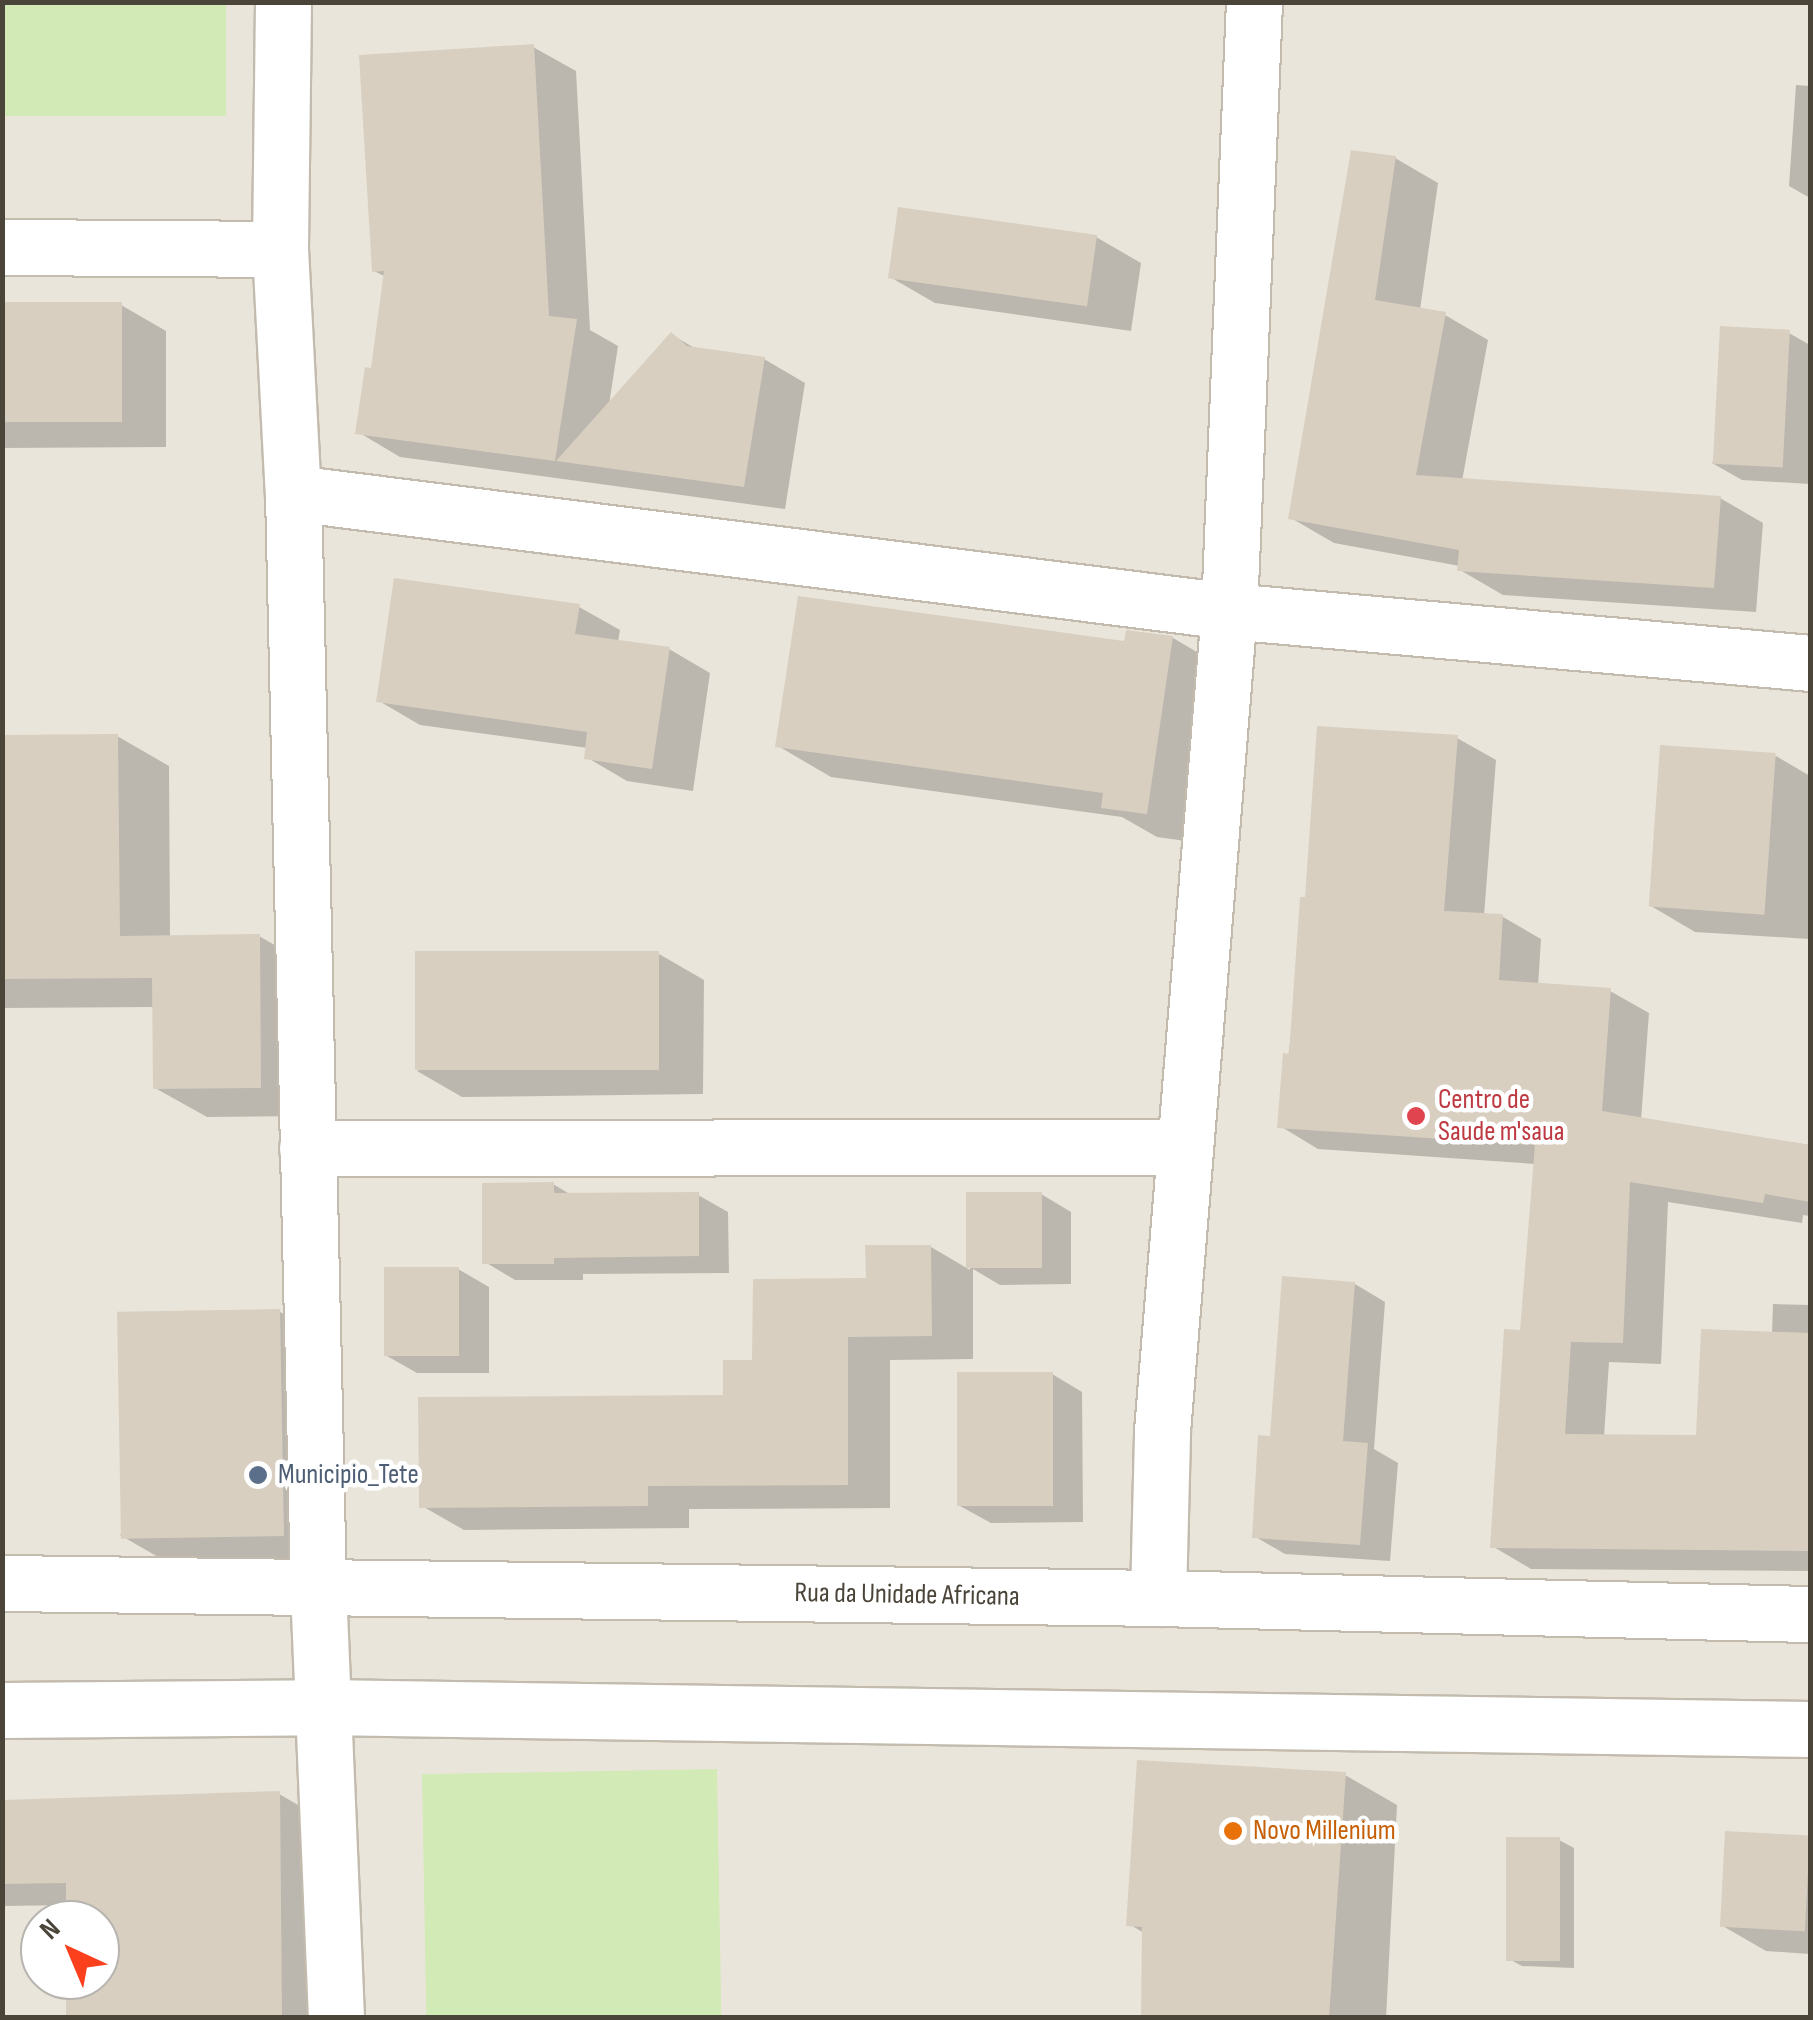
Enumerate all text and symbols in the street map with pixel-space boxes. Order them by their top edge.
place label: Centro de Saude m'saua [1438,1083,1564,1149]
marker: Centro de Saude m'saua [1403,1103,1429,1129]
place label: Municipio_Tete [278,1458,419,1492]
marker: Municipio_Tete [247,1464,269,1486]
street label: Rua da Unidade Africana [794,1576,1020,1614]
place label: Novo Millenium [1253,1814,1396,1848]
marker: Novo Millenium [1222,1820,1244,1842]
north arrow [20,1900,120,2000]
text: N [33,1912,67,1947]

